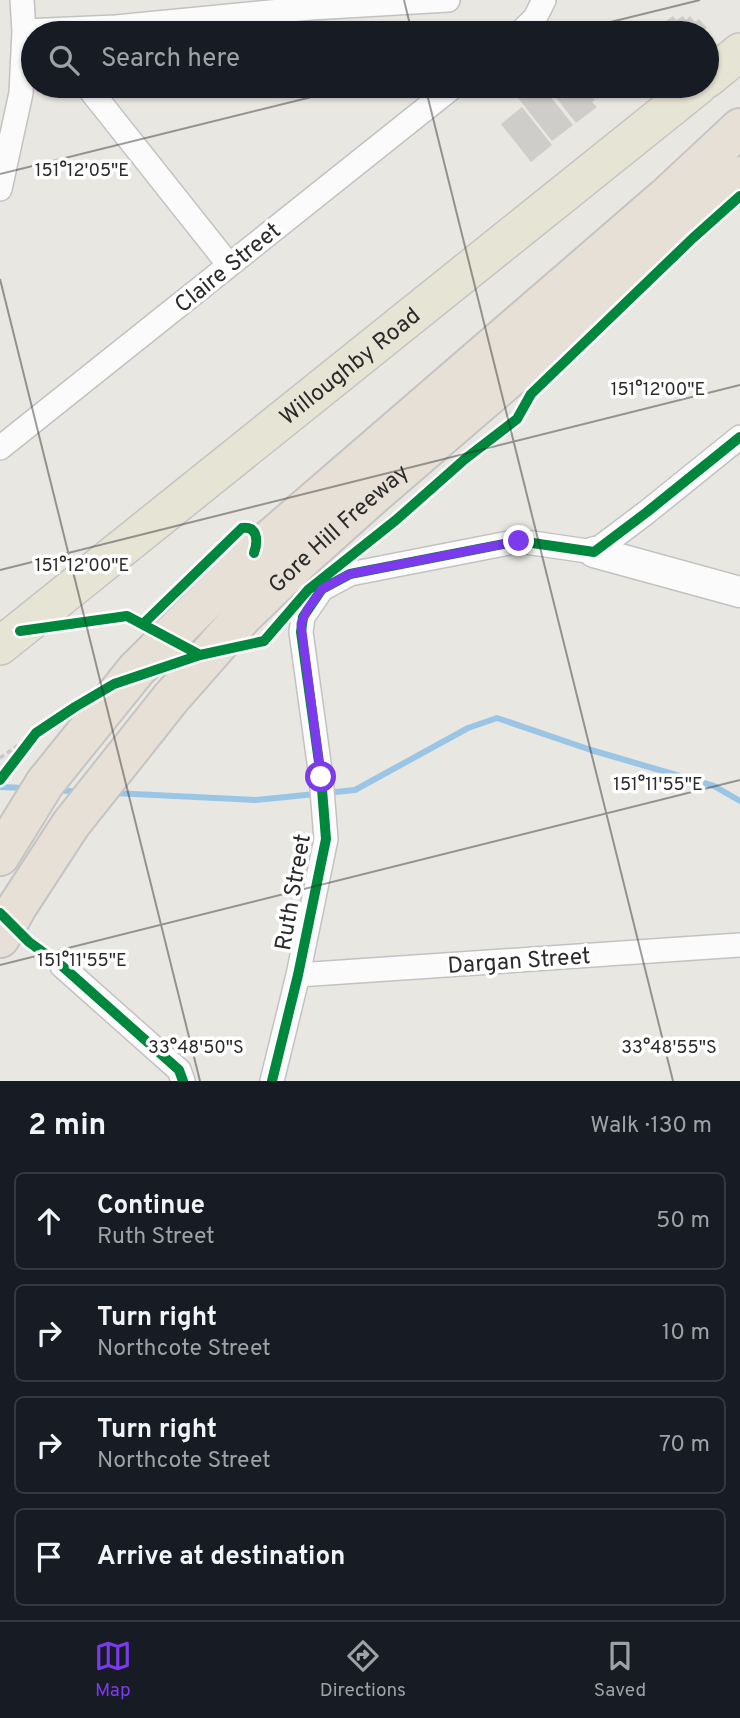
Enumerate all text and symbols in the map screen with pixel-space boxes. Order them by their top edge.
search box [21,21,719,98]
icon: search [45,41,83,79]
text: Search here [101,43,240,76]
text: 151°12'05"E [35,160,129,183]
street label: Claire Street [170,217,288,321]
street label: Willoughby Road [275,302,427,433]
text: 151°12'00"E [611,379,705,402]
street label: Gore Hill Freeway [263,459,416,600]
route end [503,525,534,556]
text: 151°12'00"E [35,555,129,578]
route start [305,761,336,792]
text: 151°11'55"E [613,774,703,797]
street label: Ruth Street [270,832,319,953]
street label: Dargan Street [447,943,592,982]
text: 151°11'55"E [37,950,127,973]
text: 33°48'50"S [148,1037,244,1060]
text: 33°48'55"S [621,1037,717,1060]
text: 2 min [28,1108,106,1145]
text: Walk · 130 m [590,1112,712,1141]
text: Continue [97,1190,205,1223]
icon: ahead [30,1202,68,1240]
text: 50 m [656,1207,710,1236]
text: Ruth Street [97,1223,215,1252]
text: Turn right [97,1302,217,1335]
icon: right [30,1314,68,1352]
text: 10 m [662,1319,710,1348]
text: Northcote Street [97,1335,271,1364]
text: Turn right [97,1414,217,1447]
icon: right [30,1426,68,1464]
text: 70 m [659,1431,710,1460]
text: Northcote Street [97,1447,271,1476]
icon: arrive [30,1538,68,1576]
text: Arrive at destination [97,1541,345,1574]
tab: Map [94,1637,132,1703]
tab: Directions [320,1637,406,1703]
tab: Saved [594,1637,646,1703]

